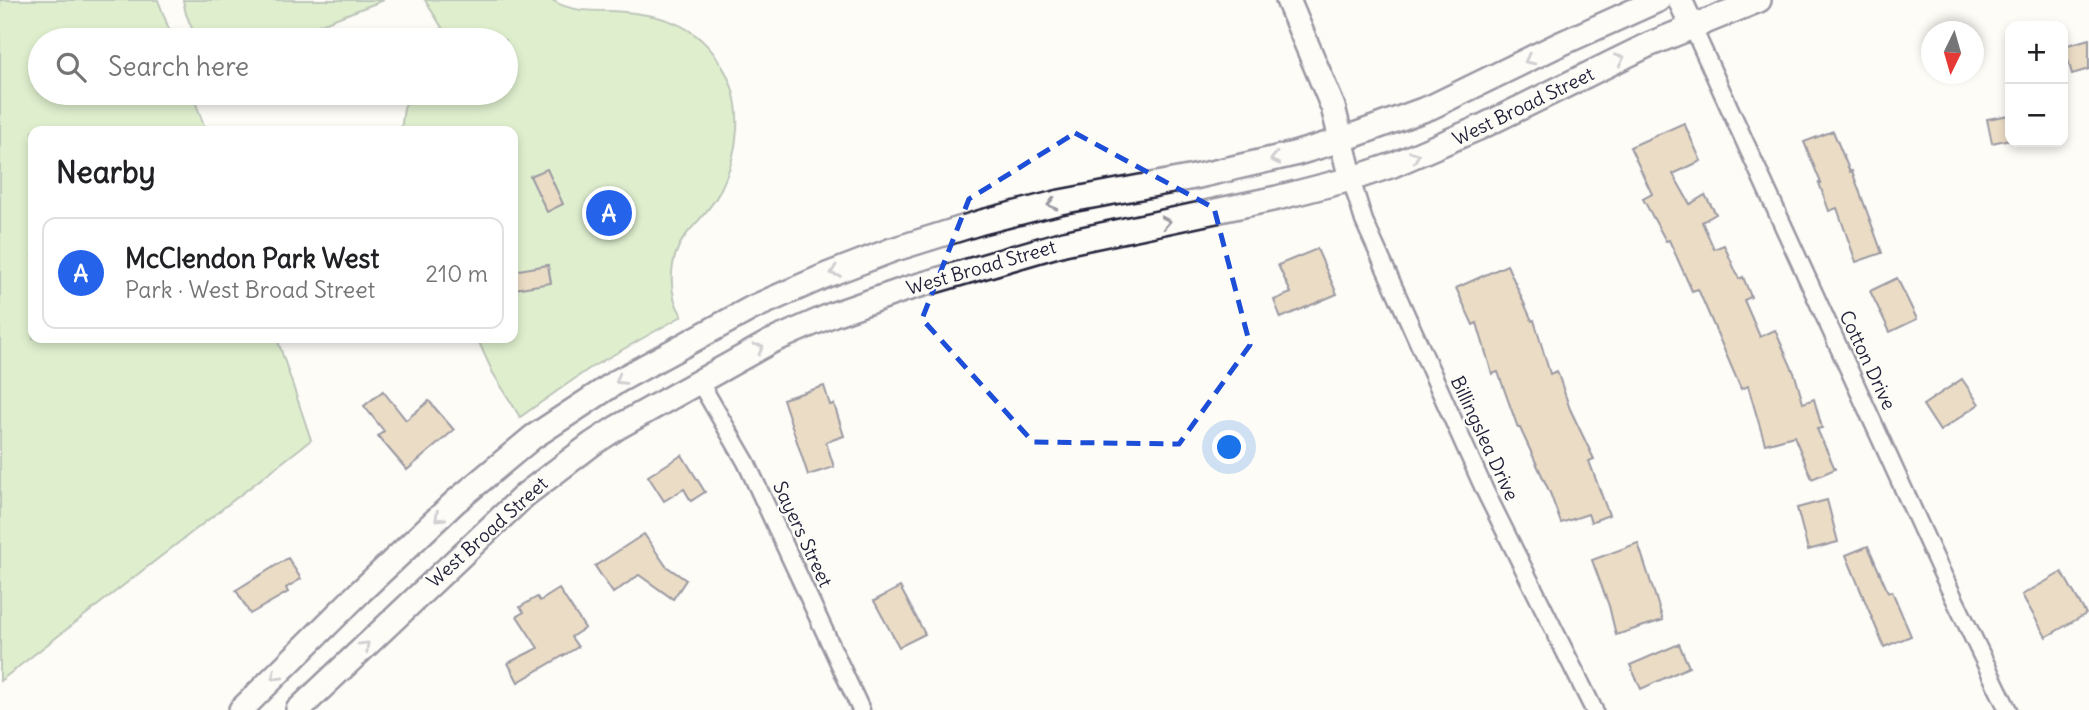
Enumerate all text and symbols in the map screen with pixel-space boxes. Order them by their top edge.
north arrow [1921,21,1984,84]
map controls [2005,21,2068,147]
button: + [2005,21,2068,84]
search box [28,28,518,105]
icon: search [52,48,90,86]
text: Search here [108,50,249,83]
one-way arrow [1524,51,1536,65]
one-way arrow [1613,53,1625,67]
street label: West Broad Street [1448,61,1598,151]
button: − [2005,84,2068,147]
one-way arrow [1269,150,1281,165]
one-way arrow [1407,150,1420,164]
text: Nearby [56,153,156,191]
pin: A [586,187,632,239]
one-way arrow [1046,196,1058,210]
one-way arrow [1160,215,1172,230]
street label: West Broad Street [904,234,1058,300]
text: McClendon Park West [125,242,379,275]
text: A [74,259,88,288]
text: 210 m [425,259,488,288]
one-way arrow [830,263,842,277]
text: Park · West Broad Street [125,275,375,304]
street label: Cotton Drive [1835,307,1901,413]
one-way arrow [752,343,764,357]
one-way arrow [614,372,627,385]
street label: Billingslea Drive [1446,372,1524,504]
your location [1212,430,1246,464]
street label: West Broad Street [422,471,552,593]
street label: Sayers Street [768,477,838,591]
one-way arrow [434,509,447,522]
one-way arrow [357,641,370,654]
one-way arrow [271,668,284,681]

